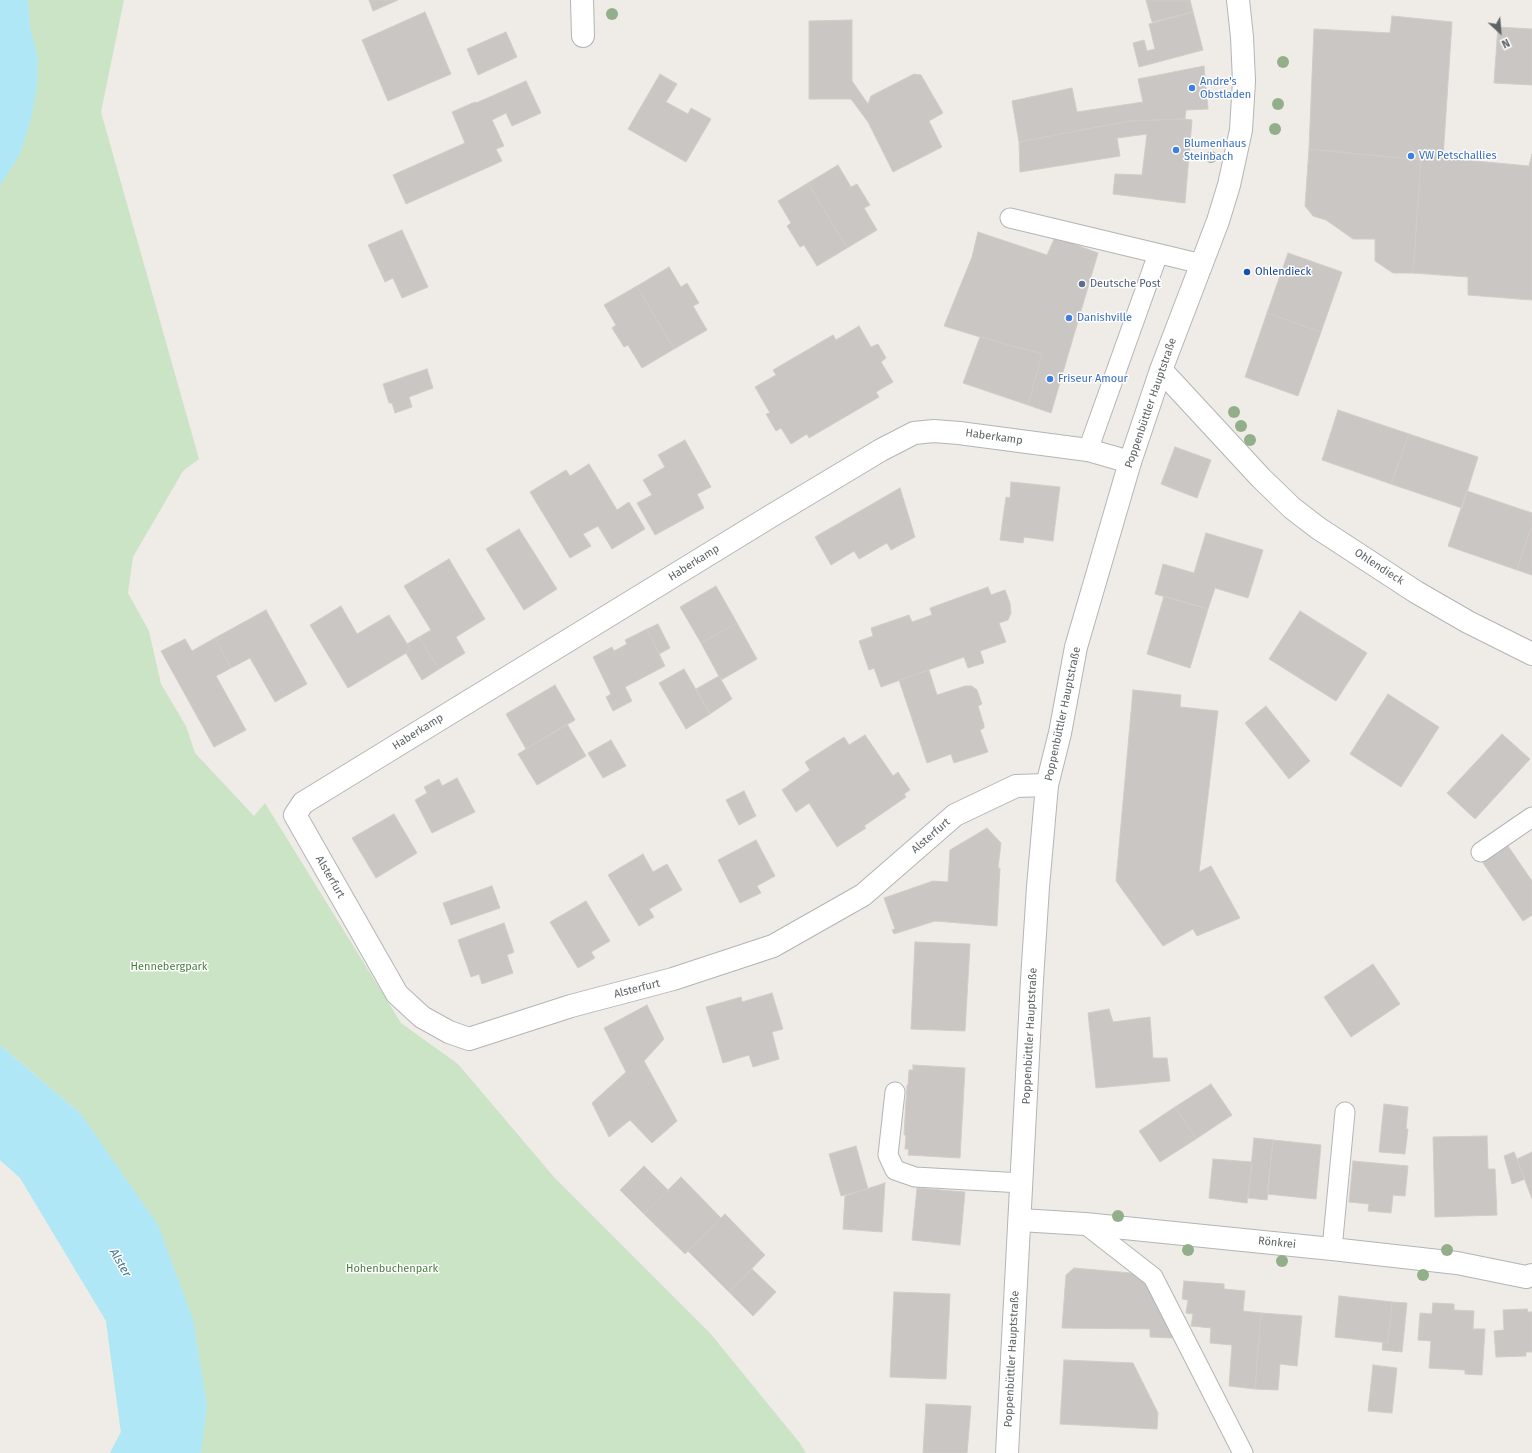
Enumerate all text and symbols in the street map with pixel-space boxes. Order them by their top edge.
north arrow [1480,12,1520,52]
text: N [1499,36,1512,51]
place label: Andre's Obstladen [1200,75,1251,101]
marker: Andre's Obstladen [1187,83,1197,93]
place label: Blumenhaus Steinbach [1184,137,1246,163]
marker: Blumenhaus Steinbach [1171,145,1181,155]
place label: VW Petschallies [1419,149,1497,163]
marker: VW Petschallies [1406,151,1416,161]
place label: Ohlendieck [1255,265,1311,279]
marker: Ohlendieck [1242,267,1252,277]
place label: Deutsche Post [1090,277,1161,291]
marker: Deutsche Post [1077,279,1087,289]
place label: Danishville [1077,311,1132,325]
marker: Danishville [1064,313,1074,323]
street label: Poppenbüttler Hauptstraße [1122,336,1180,470]
place label: Friseur Amour [1058,372,1128,386]
marker: Friseur Amour [1045,374,1055,384]
street label: Haberkamp [965,426,1023,448]
street label: Haberkamp [666,542,722,584]
street label: Ohlendieck [1352,546,1406,588]
street label: Poppenbüttler Hauptstraße [1042,646,1084,782]
street label: Haberkamp [390,711,446,753]
street label: Alsterfurt [909,816,953,856]
street label: Alsterfurt [313,853,347,901]
park label: Hennebergpark [131,960,207,974]
street label: Poppenbüttler Hauptstraße [1020,967,1040,1105]
street label: Alsterfurt [613,977,661,1001]
street label: Rönkrei [1257,1234,1297,1252]
water label: Alster [106,1246,134,1280]
park label: Hohenbuchenpark [346,1262,438,1276]
street label: Poppenbüttler Hauptstraße [1002,1290,1022,1428]

